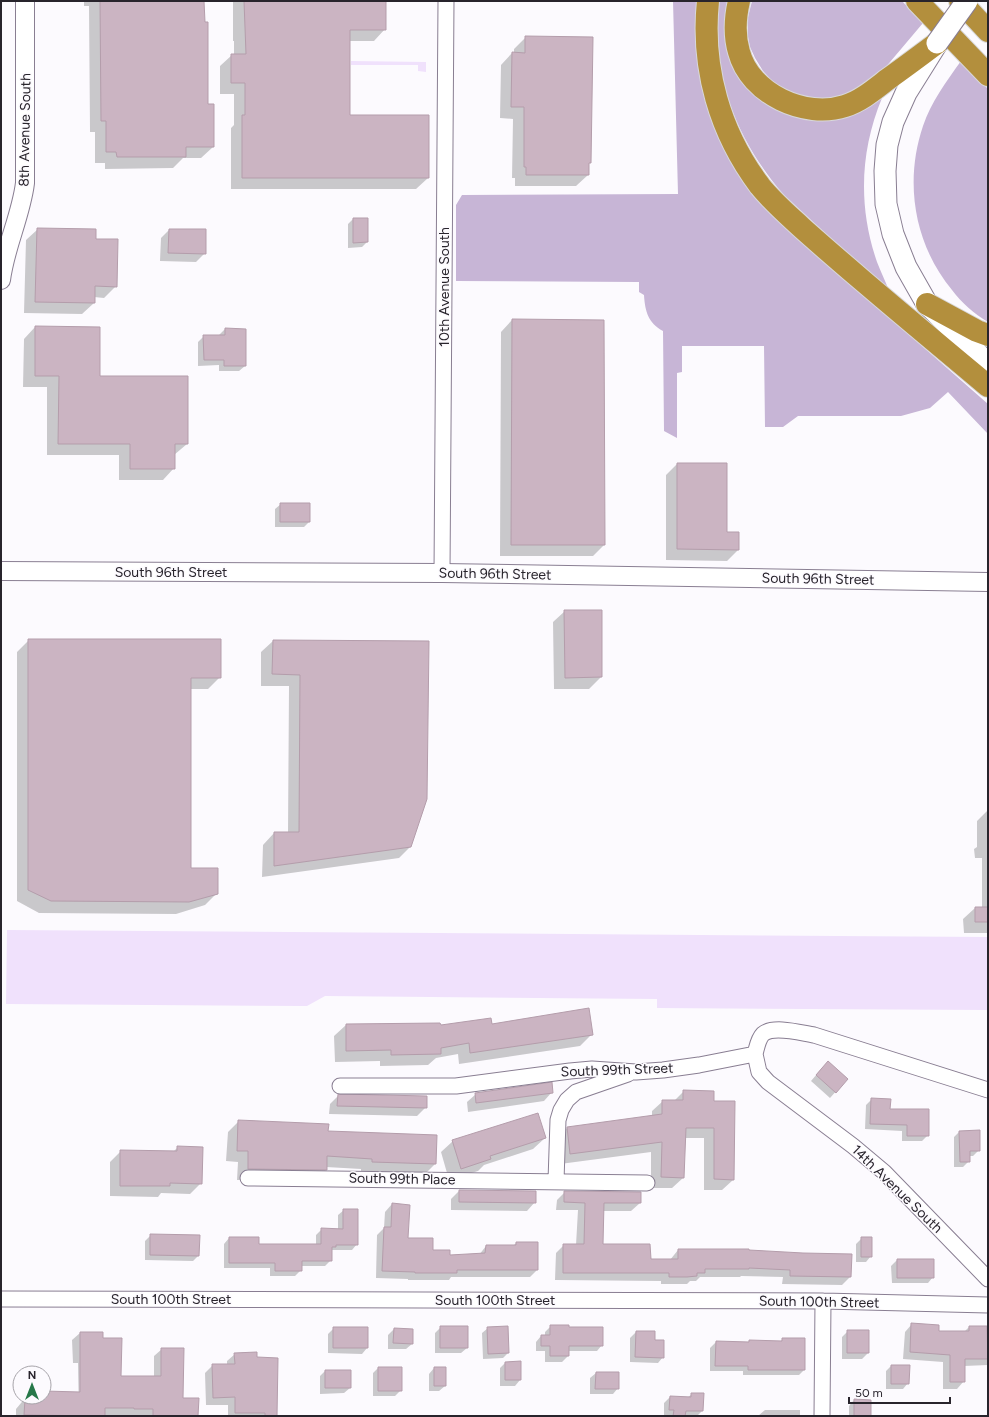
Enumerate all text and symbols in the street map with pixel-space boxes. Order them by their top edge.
street label: 8th Avenue South [16,73,34,187]
street label: 10th Avenue South [436,227,453,347]
street label: South 96th Street [115,564,227,581]
street label: South 96th Street [439,565,551,583]
street label: South 96th Street [762,570,874,588]
street label: South 99th Street [560,1060,674,1080]
street label: 14th Avenue South [848,1141,946,1237]
street label: South 99th Place [348,1170,456,1188]
street label: South 100th Street [111,1291,231,1308]
street label: South 100th Street [435,1292,555,1309]
street label: South 100th Street [759,1292,879,1312]
north arrow [12,1365,52,1405]
text: N [28,1369,36,1382]
scale bar [849,1379,950,1405]
text: 50 m [855,1386,883,1400]

